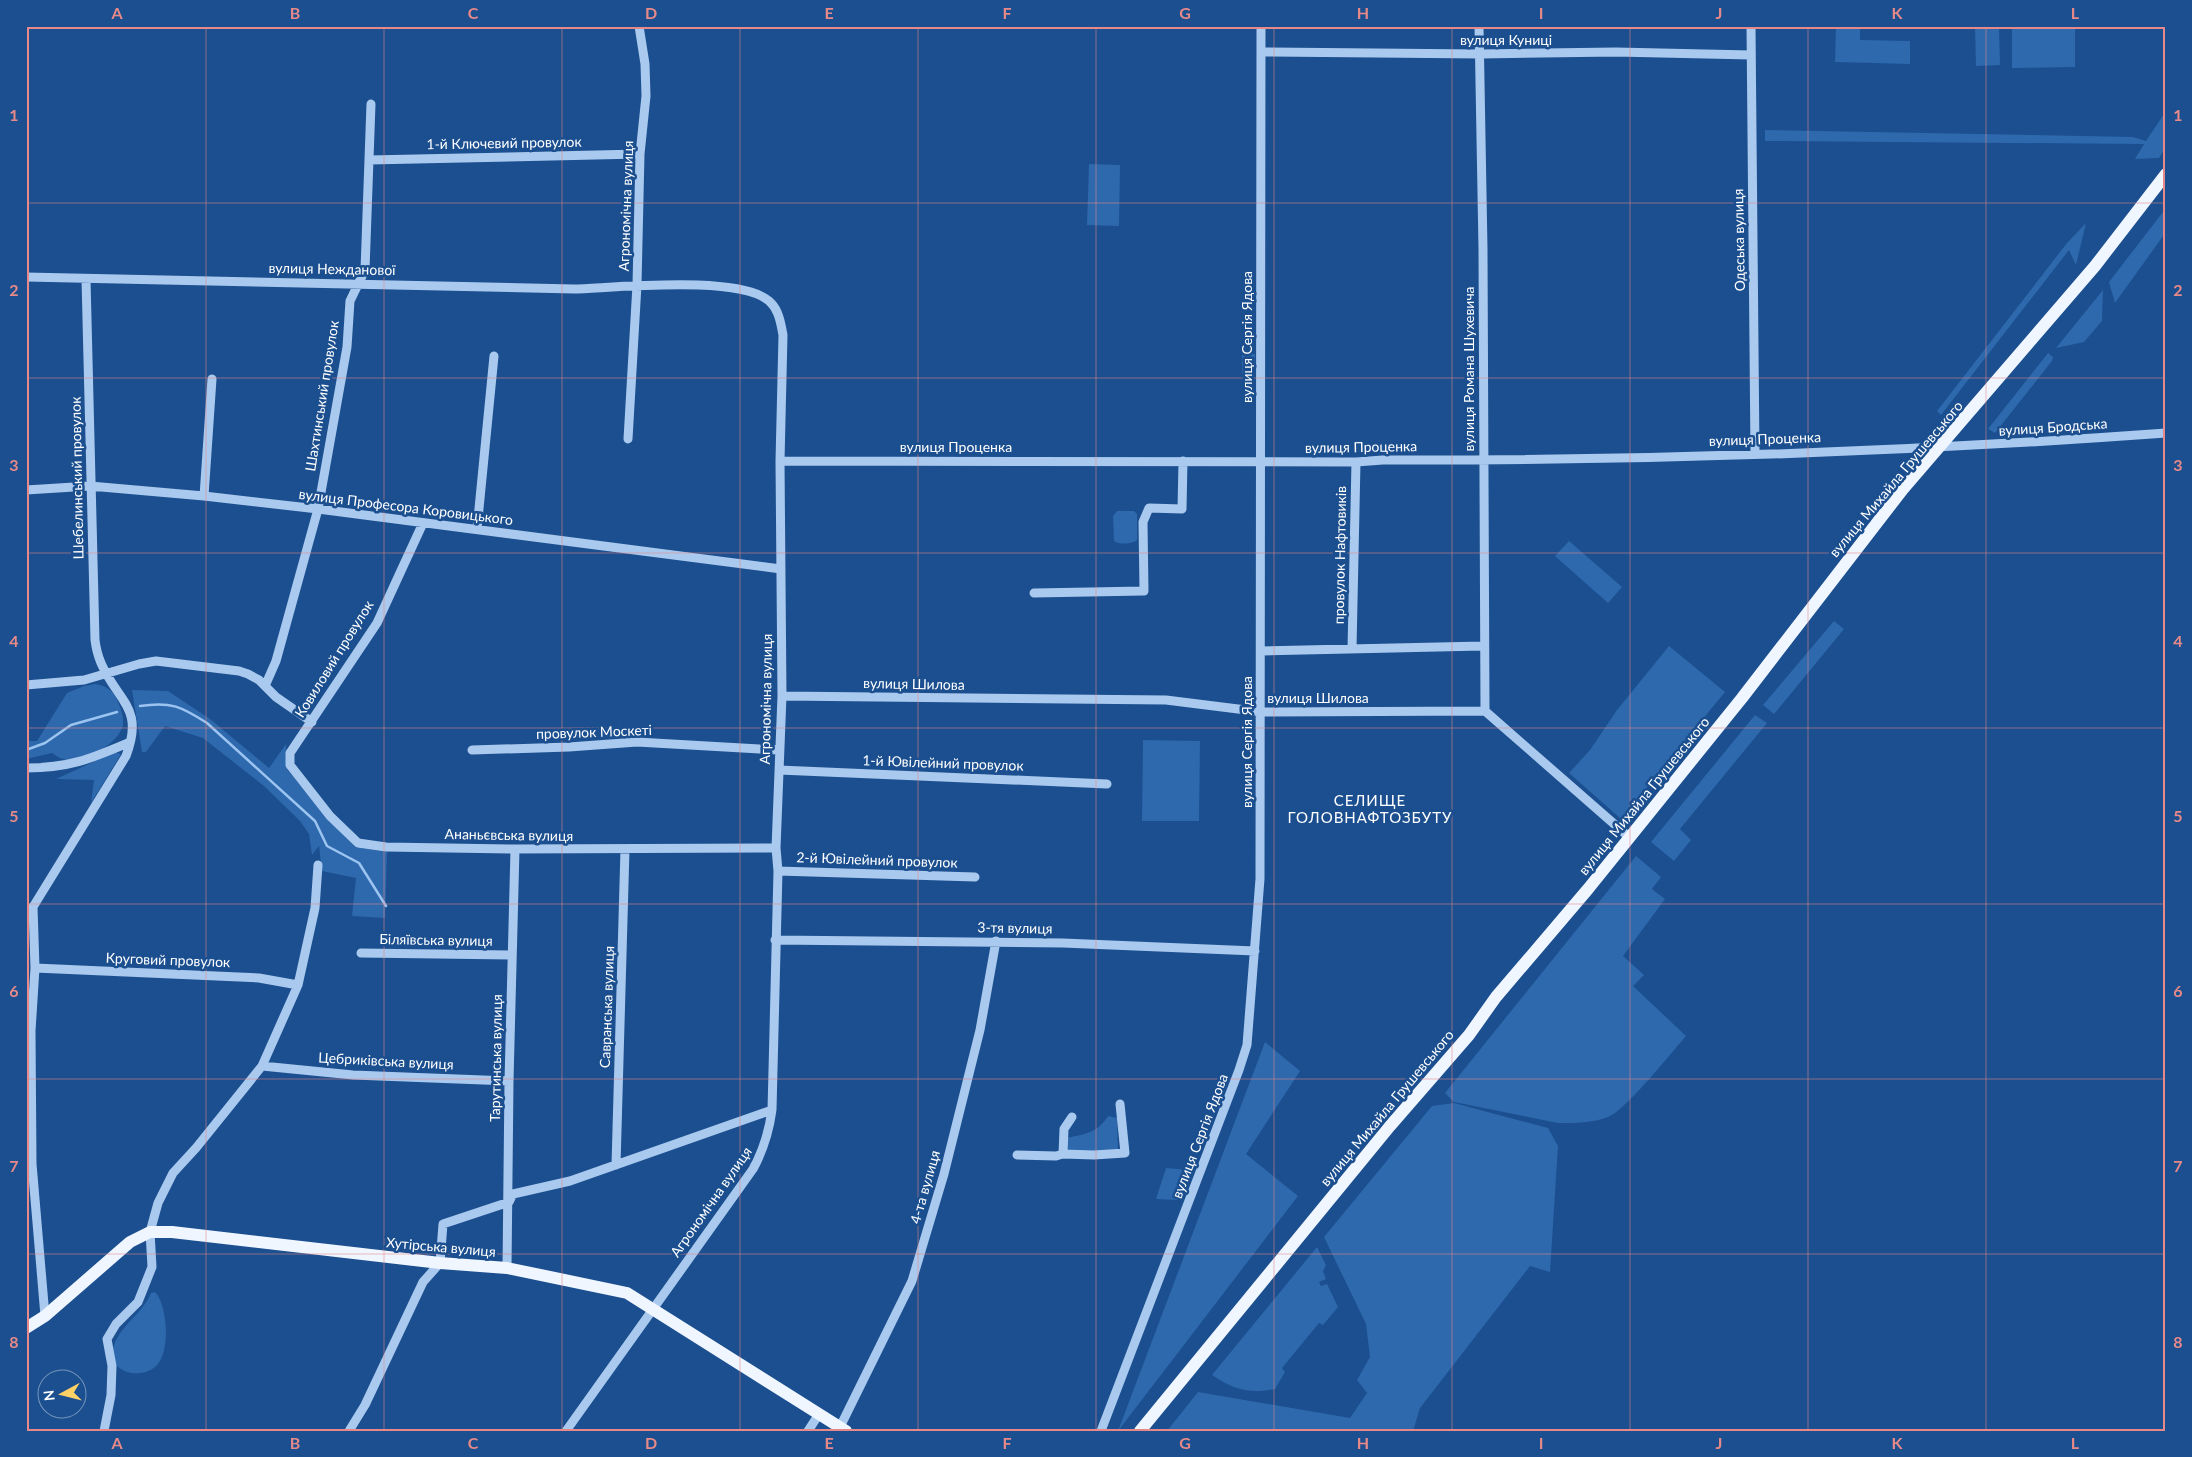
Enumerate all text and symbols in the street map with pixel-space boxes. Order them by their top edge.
text: A [110,3,123,22]
text: B [290,3,300,22]
text: C [468,3,479,22]
text: D [645,3,657,22]
text: E [824,3,834,22]
text: F [1002,3,1012,22]
text: G [1179,3,1191,22]
text: H [1357,3,1369,22]
text: I [1539,3,1543,22]
text: J [1716,3,1722,22]
text: K [1892,3,1904,22]
text: L [2071,3,2080,22]
street label: вулиця Куниці [1460,31,1552,48]
text: 1 [9,105,19,124]
text: 1 [2173,105,2183,124]
street label: 1-й Ключевий провулок [426,133,582,152]
street label: Агрономічна вулиця [615,140,636,272]
street label: Одеська вулиця [1729,189,1748,291]
street label: вулиця Нежданової [268,259,396,278]
street label: вулиця Сергія Ядова [1238,271,1255,403]
text: 2 [9,280,19,299]
text: 2 [2173,280,2183,299]
street label: вулиця Романа Шухевича [1460,286,1477,452]
street label: Шахтинський провулок [301,319,342,473]
street label: Шебелинський провулок [67,396,86,559]
street label: вулиця Михайла Грушевського [1825,397,1966,560]
street label: вулиця Бродська [1998,414,2108,439]
street label: вулиця Проценка [1709,428,1821,449]
street label: вулиця Проценка [1305,437,1417,456]
street label: вулиця Проценка [900,438,1012,455]
text: 3 [9,455,19,474]
text: 3 [2173,455,2183,474]
street label: вулиця Професора Коровицького [298,485,514,528]
street label: провулок Нафтовиків [1330,486,1349,624]
street label: Ковиловий провулок [291,596,377,720]
text: 4 [9,631,19,650]
text: 4 [2173,631,2183,650]
street label: Агрономічна вулиця [756,634,775,764]
street label: вулиця Шилова [863,674,965,693]
street label: вулиця Сергія Ядова [1238,676,1255,808]
street label: вулиця Шилова [1267,689,1369,706]
street label: вулиця Михайла Грушевського [1575,713,1713,878]
street label: провулок Москеті [536,721,652,742]
street label: 1-й Ювілейний провулок [862,751,1025,774]
district label: СЕЛИЩЕ ГОЛОВНАФТОЗБУТУ [1288,791,1452,826]
text: 5 [9,806,19,825]
text: 5 [2173,806,2183,825]
street label: Ананьєвська вулиця [445,825,573,844]
street label: 2-й Ювілейний провулок [796,848,959,871]
street label: 3-тя вулиця [977,918,1053,937]
street label: Біляївська вулиця [379,930,493,949]
street label: Савранська вулиця [596,946,617,1068]
street label: Круговий провулок [105,949,231,970]
text: 6 [9,981,19,1000]
text: 6 [2173,981,2183,1000]
street label: Тарутинська вулиця [486,994,505,1122]
street label: вулиця Михайла Грушевського [1316,1026,1457,1189]
street label: Цебриківська вулиця [318,1048,454,1073]
street label: вулиця Сергія Ядова [1168,1071,1231,1201]
street label: Агрономічна вулиця [666,1143,755,1260]
street label: 4-та вулиця [906,1148,943,1226]
text: 7 [9,1156,19,1175]
text: 7 [2173,1156,2183,1175]
street label: Хутірська вулиця [385,1233,497,1260]
text: 8 [9,1332,19,1351]
text: 8 [2173,1332,2183,1351]
north arrow [38,1370,88,1420]
text: N [40,1389,58,1402]
text: A [110,1433,123,1452]
text: B [290,1433,300,1452]
text: C [468,1433,479,1452]
text: D [645,1433,657,1452]
text: E [824,1433,834,1452]
text: F [1002,1433,1012,1452]
text: G [1179,1433,1191,1452]
text: H [1357,1433,1369,1452]
text: I [1539,1433,1543,1452]
text: J [1716,1433,1722,1452]
text: K [1892,1433,1904,1452]
text: L [2071,1433,2080,1452]

